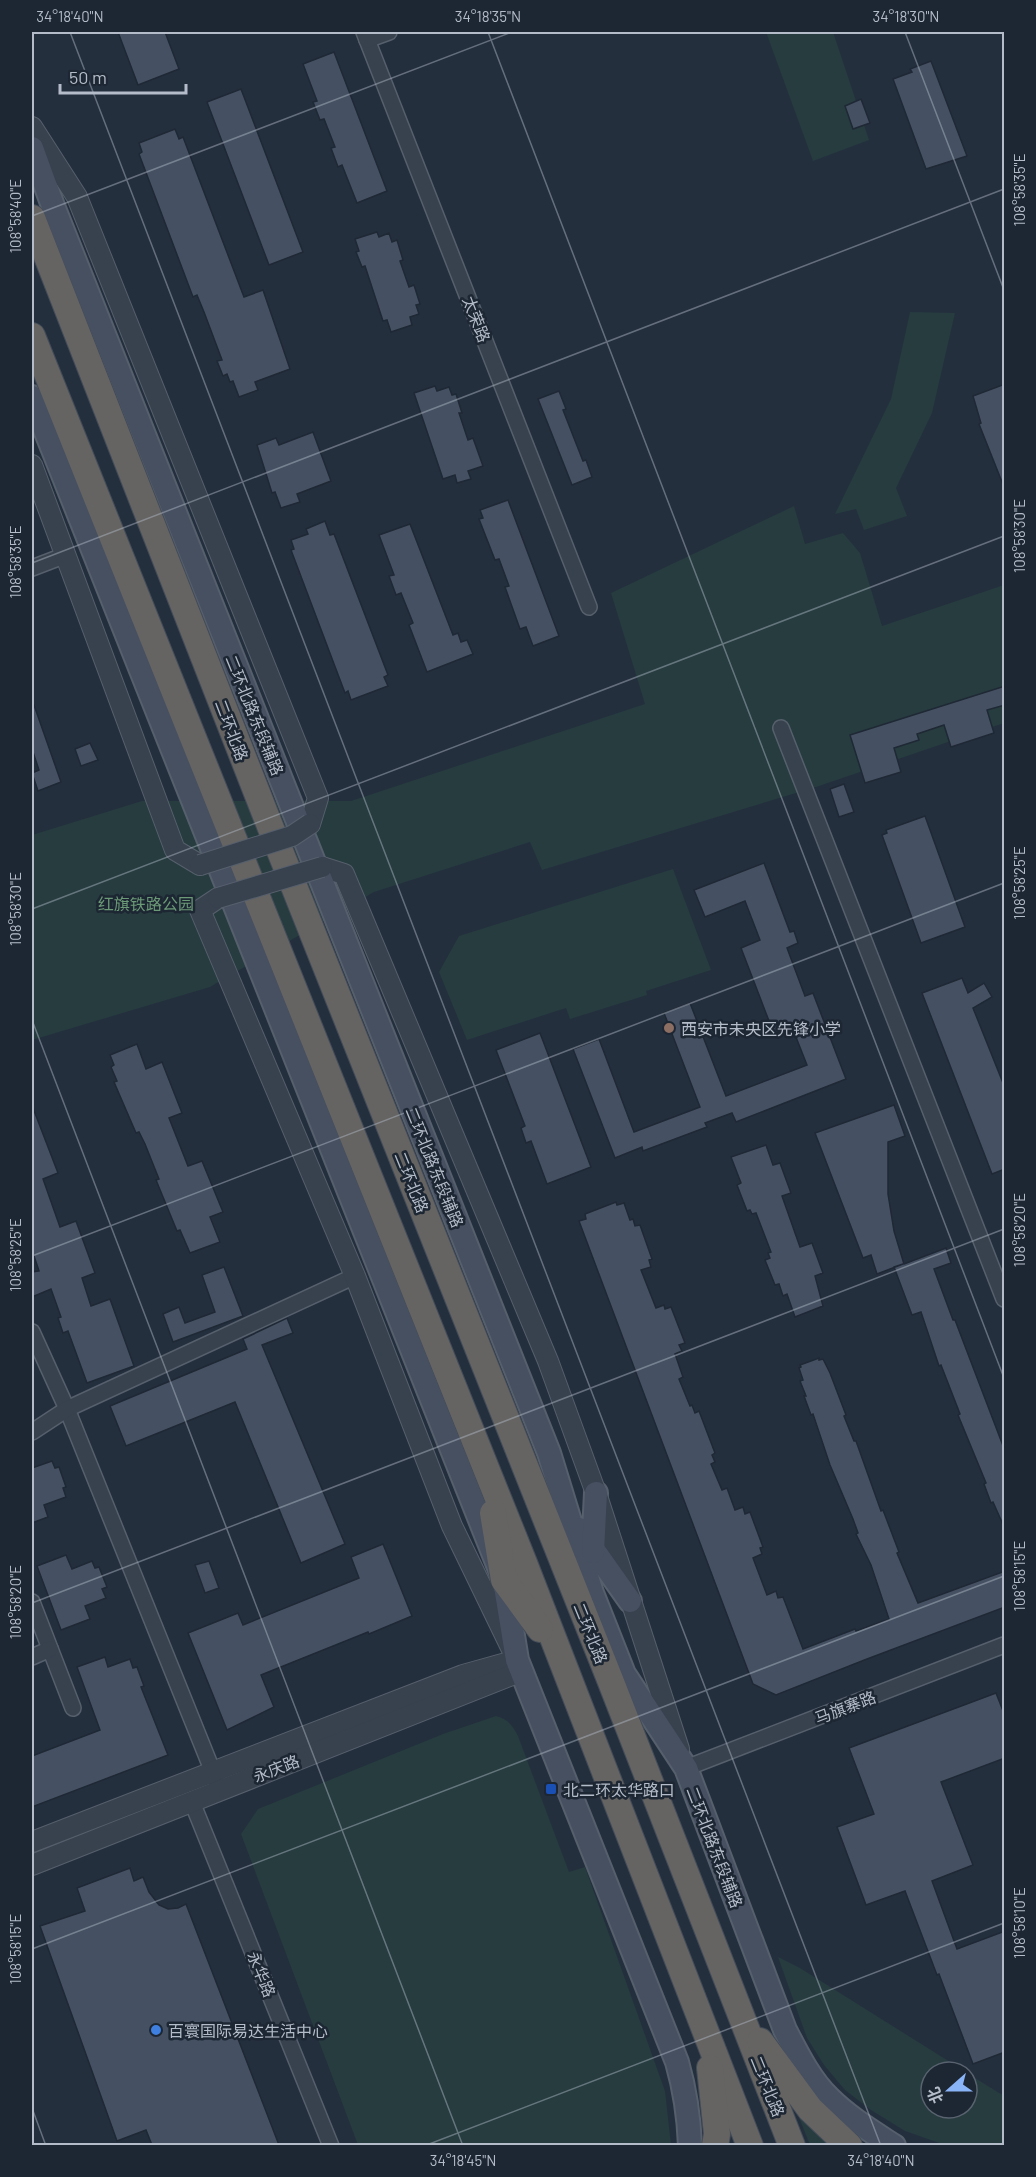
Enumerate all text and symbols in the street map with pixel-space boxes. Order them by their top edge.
text: 34°18'40"N [36,7,104,25]
text: 34°18'35"N [455,7,521,25]
text: 34°18'30"N [872,7,940,25]
scale bar [60,57,186,95]
text: 50 m [69,66,107,88]
text: 108°58'35"E [1010,153,1028,227]
text: 108°58'40"E [6,179,24,253]
street label: 太荣路 [460,293,494,345]
text: 108°58'30"E [1010,499,1028,573]
text: 108°58'35"E [6,525,24,599]
street label: 二环北路东段辅路 [222,652,288,778]
street label: 二环北路 [212,697,252,763]
text: 108°58'25"E [1010,846,1028,920]
text: 108°58'30"E [6,872,24,946]
park label: 红旗铁路公园 [98,894,194,913]
place label: 西安市未央区先锋小学 [681,1019,841,1038]
marker: 西安市未央区先锋小学 [662,1021,676,1035]
street label: 二环北路东段辅路 [402,1104,468,1230]
street label: 二环北路 [391,1149,433,1215]
text: 108°58'20"E [1010,1193,1028,1267]
text: 108°58'25"E [6,1218,24,1292]
text: 108°58'15"E [1010,1541,1028,1611]
text: 108°58'20"E [6,1565,24,1639]
street label: 二环北路 [570,1600,612,1666]
street label: 马旗寨路 [812,1687,878,1727]
street label: 永庆路 [250,1751,302,1785]
place label: 北二环太华路口 [563,1780,675,1799]
marker: 北二环太华路口 [544,1782,558,1796]
street label: 二环北路东段辅路 [683,1784,747,1910]
text: 108°58'10"E [1010,1887,1028,1959]
text: 108°58'15"E [6,1914,24,1984]
street label: 永华路 [244,1948,280,2000]
place label: 百寰国际易达生活中心 [168,2021,328,2040]
marker: 百寰国际易达生活中心 [149,2023,163,2037]
street label: 二环北路 [747,2053,789,2119]
north arrow [919,2060,979,2120]
text: 北 [923,2085,946,2106]
text: 34°18'45"N [430,2151,496,2169]
text: 34°18'40"N [847,2151,915,2169]

